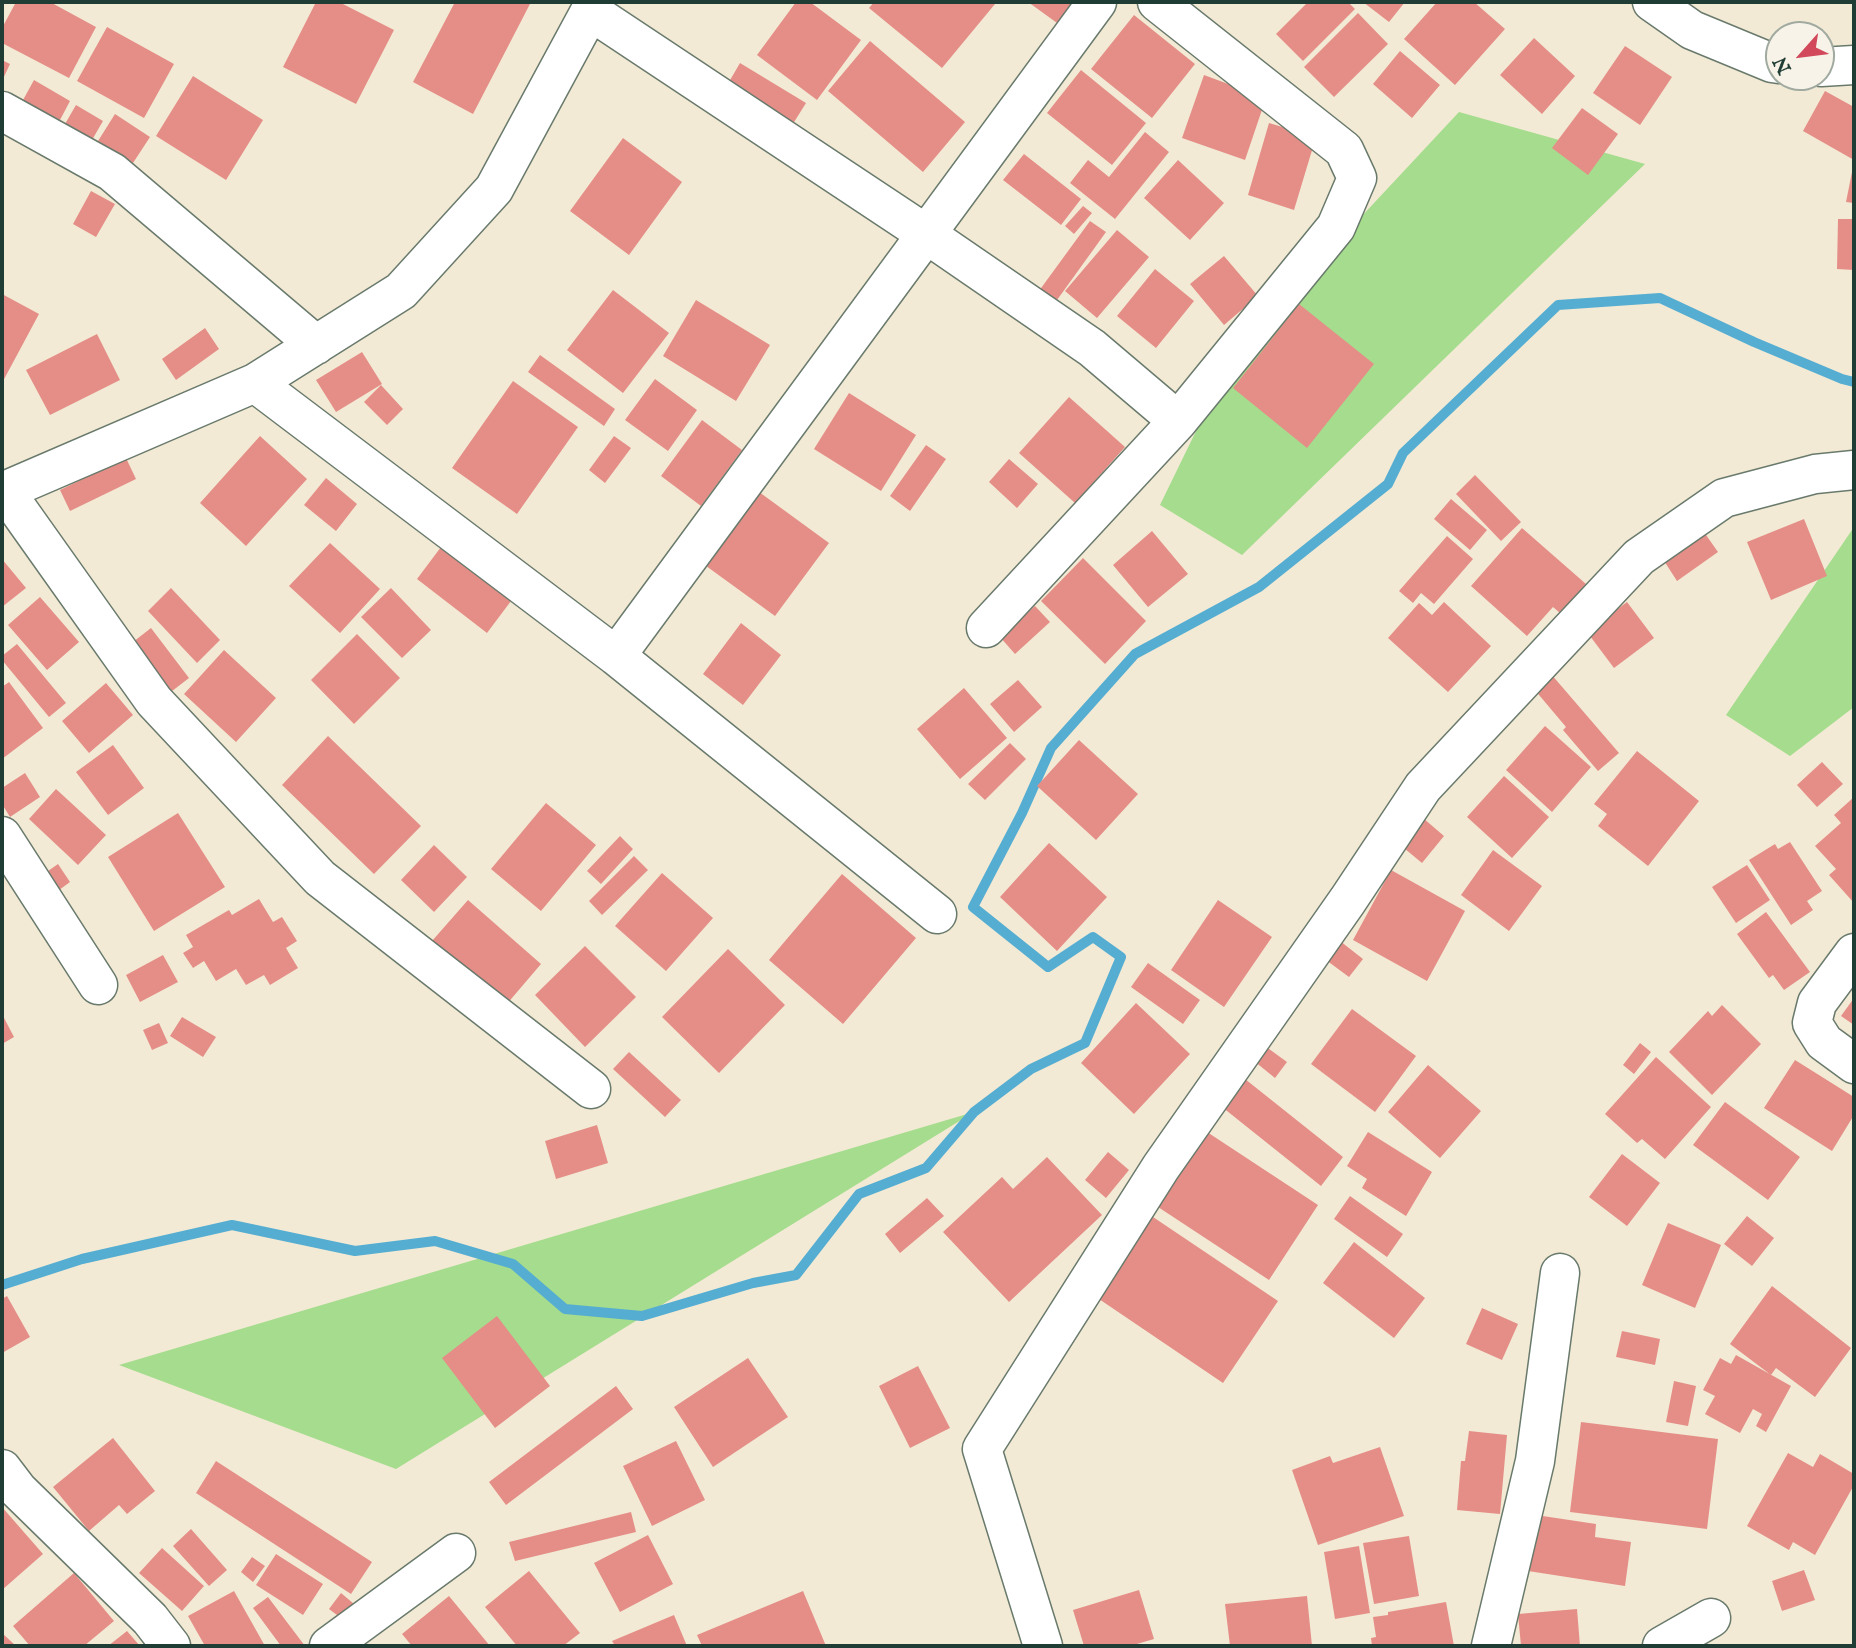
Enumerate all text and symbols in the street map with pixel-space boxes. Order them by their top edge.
north arrow [1765,21,1835,91]
text: N [1769,52,1798,78]

